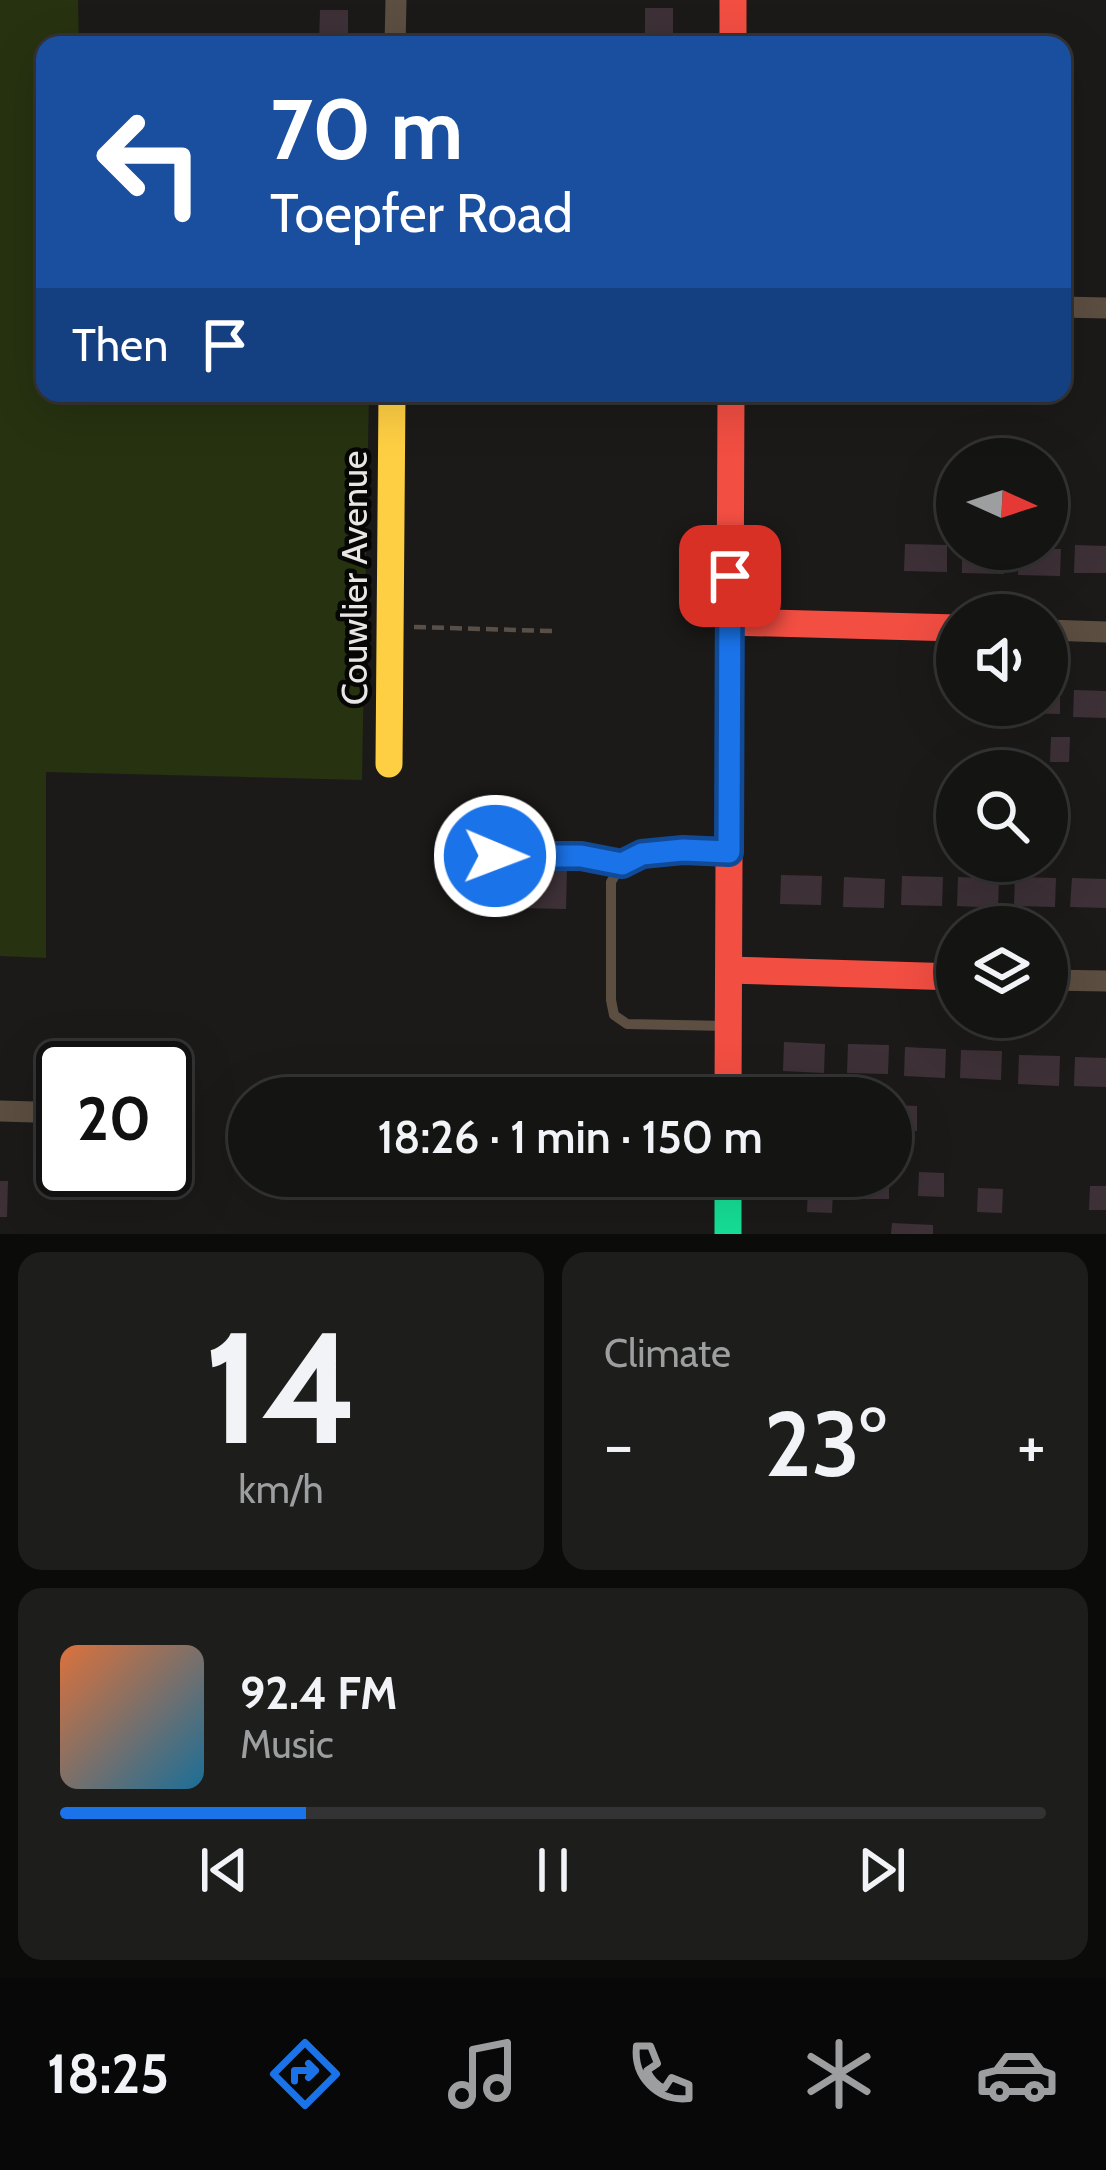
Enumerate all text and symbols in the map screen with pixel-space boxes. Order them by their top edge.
text: 70 m [270,78,463,180]
icon: left [72,84,228,240]
text: Toepfer Road [270,180,573,246]
icon: arrive [192,312,258,378]
text: Then [72,318,168,372]
north arrow [936,438,1068,570]
map controls [936,438,1068,1038]
street label: Couwlier Avenue [332,451,376,705]
pin [679,525,781,627]
icon: arrive [697,543,763,609]
button: sound [936,594,1068,726]
button: search [936,750,1068,882]
position arrow [432,793,558,919]
button: layers [936,906,1068,1038]
speed limit sign: 20 [36,1041,192,1197]
text: 18:26 · 1 min · 150 m [377,1110,763,1164]
text: 14 [204,1292,358,1482]
text: Climate [604,1329,731,1377]
text: 23° [764,1389,886,1499]
text: − [604,1404,633,1485]
text: + [1017,1404,1046,1485]
text: km/h [238,1465,324,1513]
text: 92.4 FM [240,1666,398,1720]
text: Music [240,1720,334,1768]
icon: previous [191,1837,257,1903]
icon: pause [520,1837,586,1903]
icon: next [849,1837,915,1903]
icon: directions [263,2032,347,2116]
icon: music [441,2032,525,2116]
icon: phone [619,2032,703,2116]
icon: climate [797,2032,881,2116]
icon: car [975,2032,1059,2116]
text: 18:25 [47,2041,169,2107]

